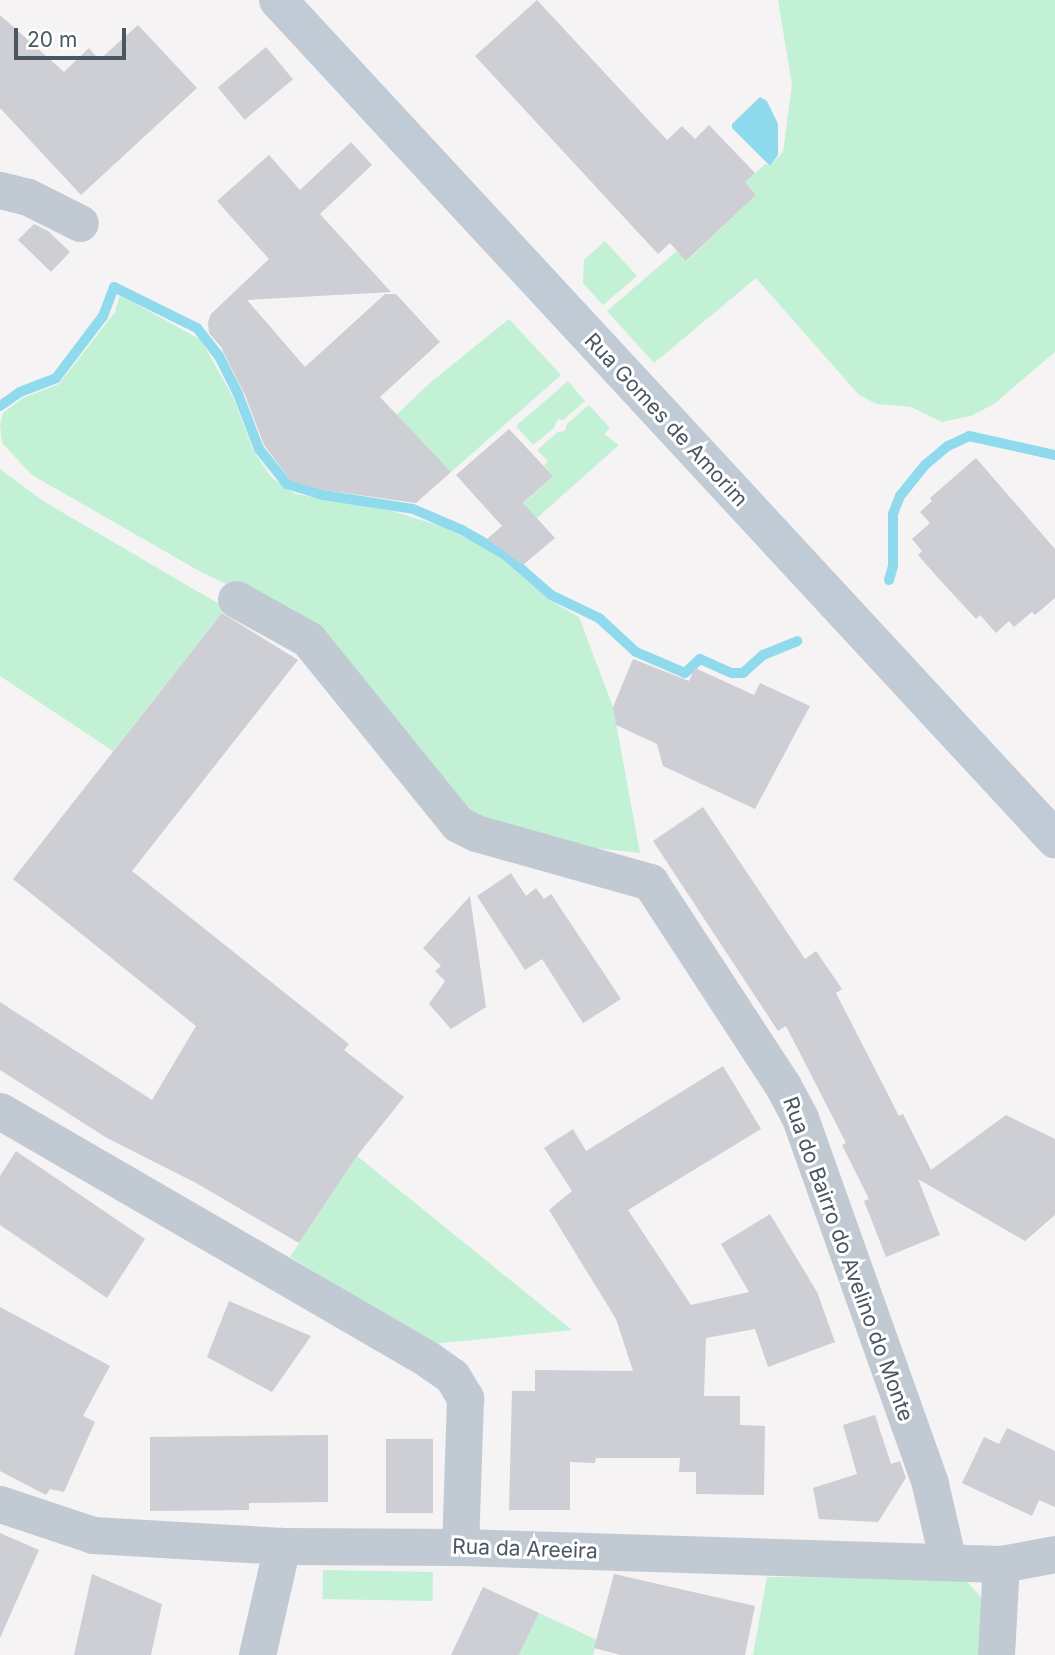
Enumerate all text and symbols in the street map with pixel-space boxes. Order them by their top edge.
scale bar [18,14,130,58]
text: 20 m [27,27,77,52]
street label: Rua Gomes de Amorim [579,328,753,512]
street label: Rua do Bairro do Avelino do Monte [777,1093,919,1425]
street label: Rua da Areeira [452,1534,598,1564]

